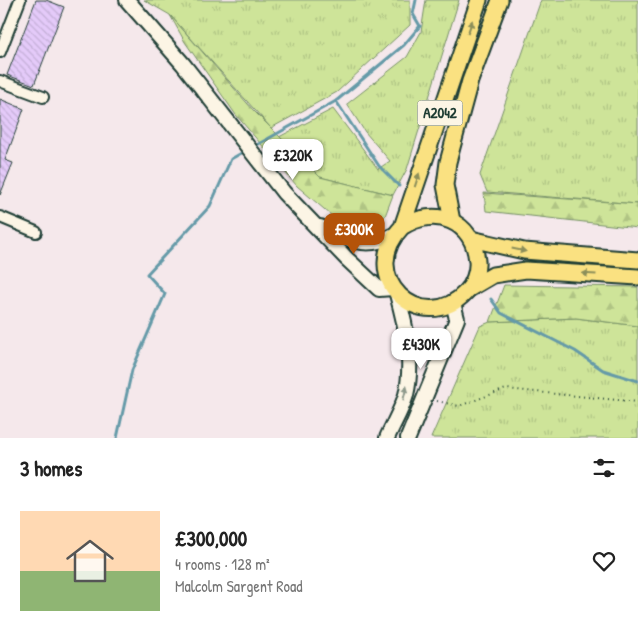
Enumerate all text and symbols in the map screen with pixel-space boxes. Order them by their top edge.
one-way arrow [466,19,474,34]
road number: A2042 [418,100,462,126]
pin: £320K [258,138,328,181]
text: £320K [274,144,313,166]
one-way arrow [413,173,421,188]
pin: £300K [319,212,389,255]
text: £300K [335,218,373,240]
one-way arrow [511,246,527,254]
one-way arrow [581,269,597,277]
pin: £430K [386,328,456,370]
text: £430K [402,333,440,355]
one-way arrow [401,385,409,400]
text: 3 homes [20,454,82,483]
icon: filters [590,454,618,482]
text: £300,000 [175,524,247,553]
icon: home [60,531,120,591]
icon: heart [590,547,618,575]
text: 4 rooms · 128 m² [175,553,270,575]
text: Malcolm Sargent Road [175,575,302,597]

